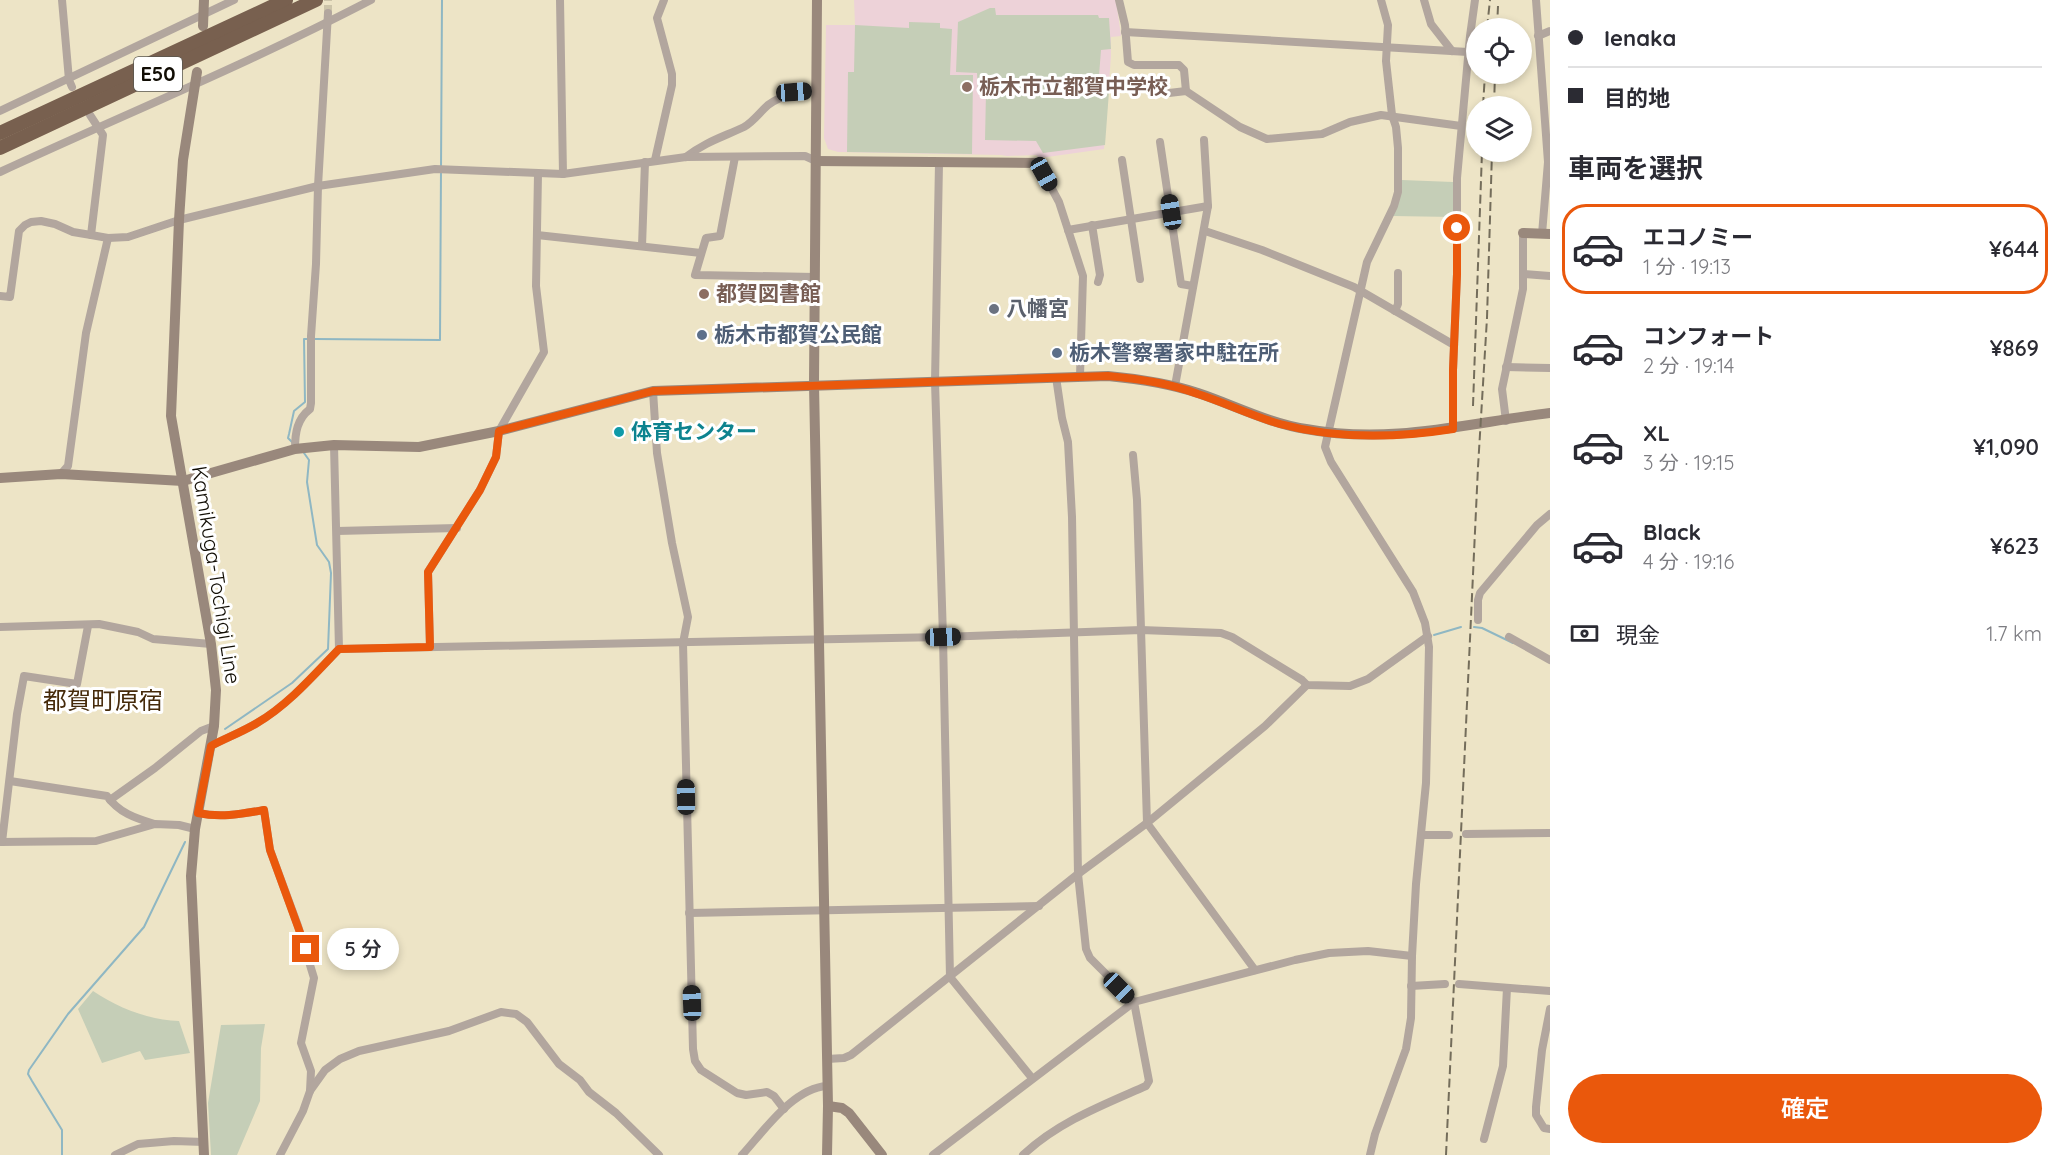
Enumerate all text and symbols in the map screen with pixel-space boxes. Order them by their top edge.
map controls [1466,18,1532,162]
button: locate [1466,18,1532,84]
text: Ienaka [1604,24,1676,52]
road number: E50 [134,57,182,91]
place label: 栃木市立都賀中学校 [979,73,1168,99]
marker: 栃木市立都賀中学校 [960,80,974,94]
car [775,82,813,102]
text: 目的地 [1604,84,1670,112]
button: layers [1466,96,1532,162]
text: 車両を選択 [1568,151,1703,185]
car [1027,154,1061,194]
car [1159,193,1183,231]
route start [1443,214,1470,241]
icon: car [1571,222,1625,276]
text: エコノミー [1643,223,1753,251]
text: ¥644 [1989,235,2039,263]
text: 1 分 · 19:13 [1643,254,1731,279]
place label: 都賀図書館 [716,280,821,306]
marker: 都賀図書館 [697,287,711,301]
place label: 八幡宮 [1006,295,1069,321]
marker: 八幡宮 [987,302,1001,316]
place label: 栃木市都賀公民館 [714,321,882,347]
icon: car [1571,321,1625,375]
text: コンフォート [1643,322,1774,350]
marker: 栃木市都賀公民館 [695,328,709,342]
text: ¥869 [1990,334,2039,362]
place label: 栃木警察署家中駐在所 [1069,339,1279,365]
marker: 栃木警察署家中駐在所 [1050,346,1064,360]
text: 2 分 · 19:14 [1643,353,1734,378]
place label: 体育センター [631,418,757,444]
text: XL [1643,419,1670,447]
icon: car [1571,420,1625,474]
marker: 体育センター [612,425,626,439]
text: ¥1,090 [1973,433,2039,461]
text: 3 分 · 19:15 [1643,450,1734,475]
street label: Kamikuga-Tochigi Line [187,464,247,686]
text: Black [1643,518,1701,546]
icon: car [1571,519,1625,573]
text: ¥623 [1990,532,2039,560]
text: 4 分 · 19:16 [1643,549,1734,574]
icon: cash [1568,617,1601,650]
text: 現金 [1616,621,1660,649]
text: 1.7 km [1986,621,2042,646]
car [925,627,961,647]
district label: 都賀町原宿 [43,685,163,715]
car [677,779,695,815]
callout: 5 分 [327,928,399,970]
route end [292,935,319,962]
text: 5 分 [345,936,381,961]
car [1100,969,1138,1007]
car [682,985,702,1021]
button: 確定 [1568,1074,2042,1143]

